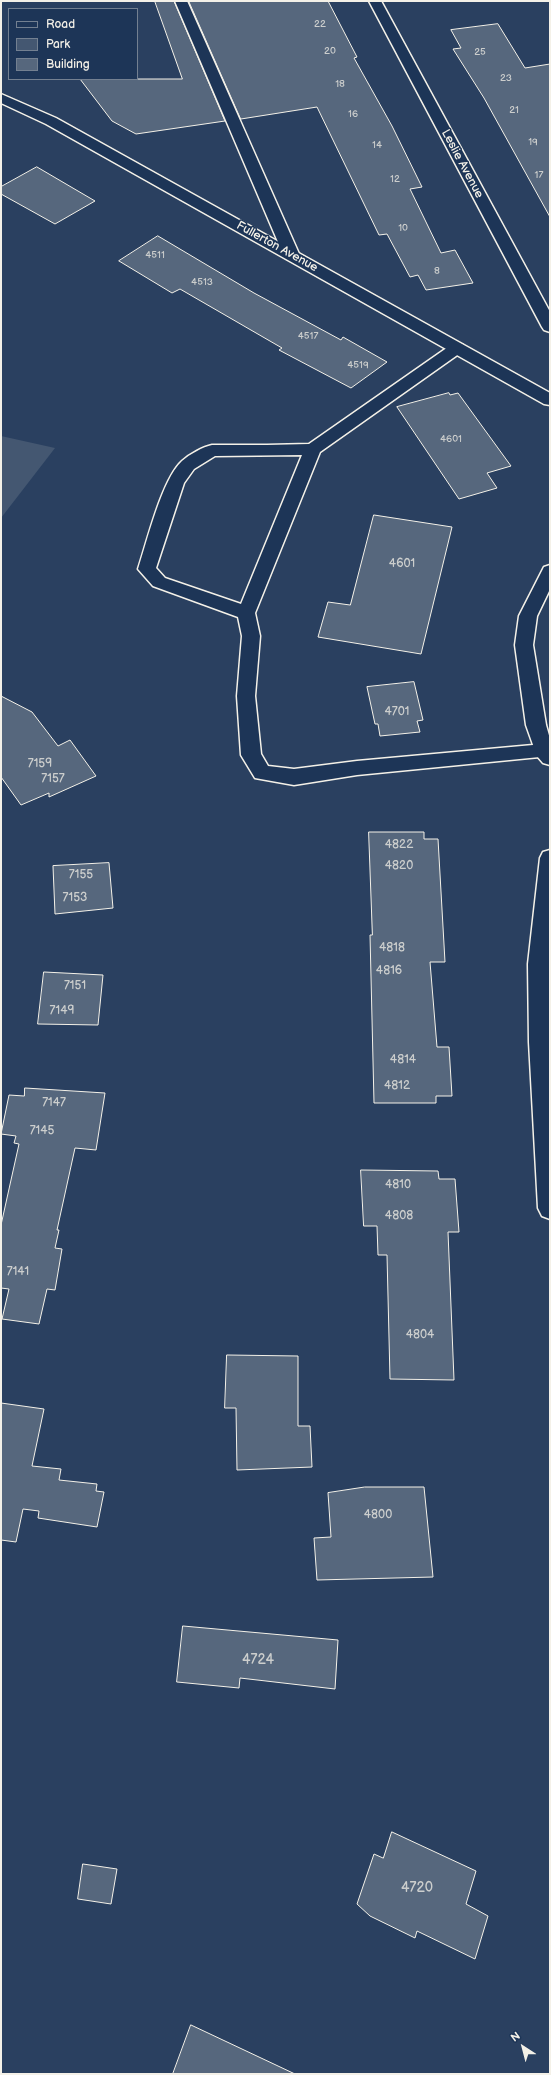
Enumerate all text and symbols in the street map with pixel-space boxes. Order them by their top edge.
legend [8,8,138,80]
text: Road [46,17,75,32]
house number: 22 [314,18,326,30]
text: Park [46,37,70,52]
house number: 20 [324,45,336,57]
house number: 25 [474,46,486,58]
text: Building [46,57,90,72]
house number: 23 [500,72,512,84]
house number: 18 [335,78,345,90]
house number: 21 [509,104,519,116]
house number: 16 [348,108,358,120]
street label: Leslie Avenue [438,127,486,201]
house number: 19 [528,136,538,148]
house number: 14 [372,139,382,151]
house number: 17 [535,169,543,181]
house number: 12 [390,173,400,185]
street label: Fullerton Avenue [234,219,320,275]
house number: 10 [398,222,408,234]
house number: 4511 [145,249,165,261]
house number: 8 [434,265,440,277]
house number: 4513 [191,276,213,288]
house number: 4517 [298,330,318,342]
house number: 4519 [347,359,369,371]
house number: 4601 [440,433,462,445]
house number: 4601 [389,557,415,571]
house number: 4701 [385,705,409,719]
house number: 7159 [28,757,52,771]
house number: 7157 [41,772,65,786]
house number: 4822 [385,838,413,852]
house number: 4820 [385,859,413,873]
house number: 7155 [69,868,93,882]
house number: 7153 [63,891,87,905]
house number: 4818 [379,941,405,955]
house number: 4816 [376,964,402,978]
house number: 7151 [64,979,86,993]
house number: 7149 [50,1004,74,1018]
house number: 4814 [390,1053,416,1067]
house number: 4812 [384,1079,410,1093]
house number: 7147 [42,1096,66,1110]
house number: 7145 [30,1124,54,1138]
house number: 4810 [385,1178,411,1192]
house number: 4808 [385,1209,413,1223]
house number: 7141 [7,1265,29,1279]
house number: 4804 [406,1328,434,1342]
house number: 4800 [364,1508,392,1522]
house number: 4724 [242,1652,274,1668]
house number: 4720 [401,1880,433,1896]
north arrow [503,2027,543,2067]
text: N [508,2029,523,2045]

